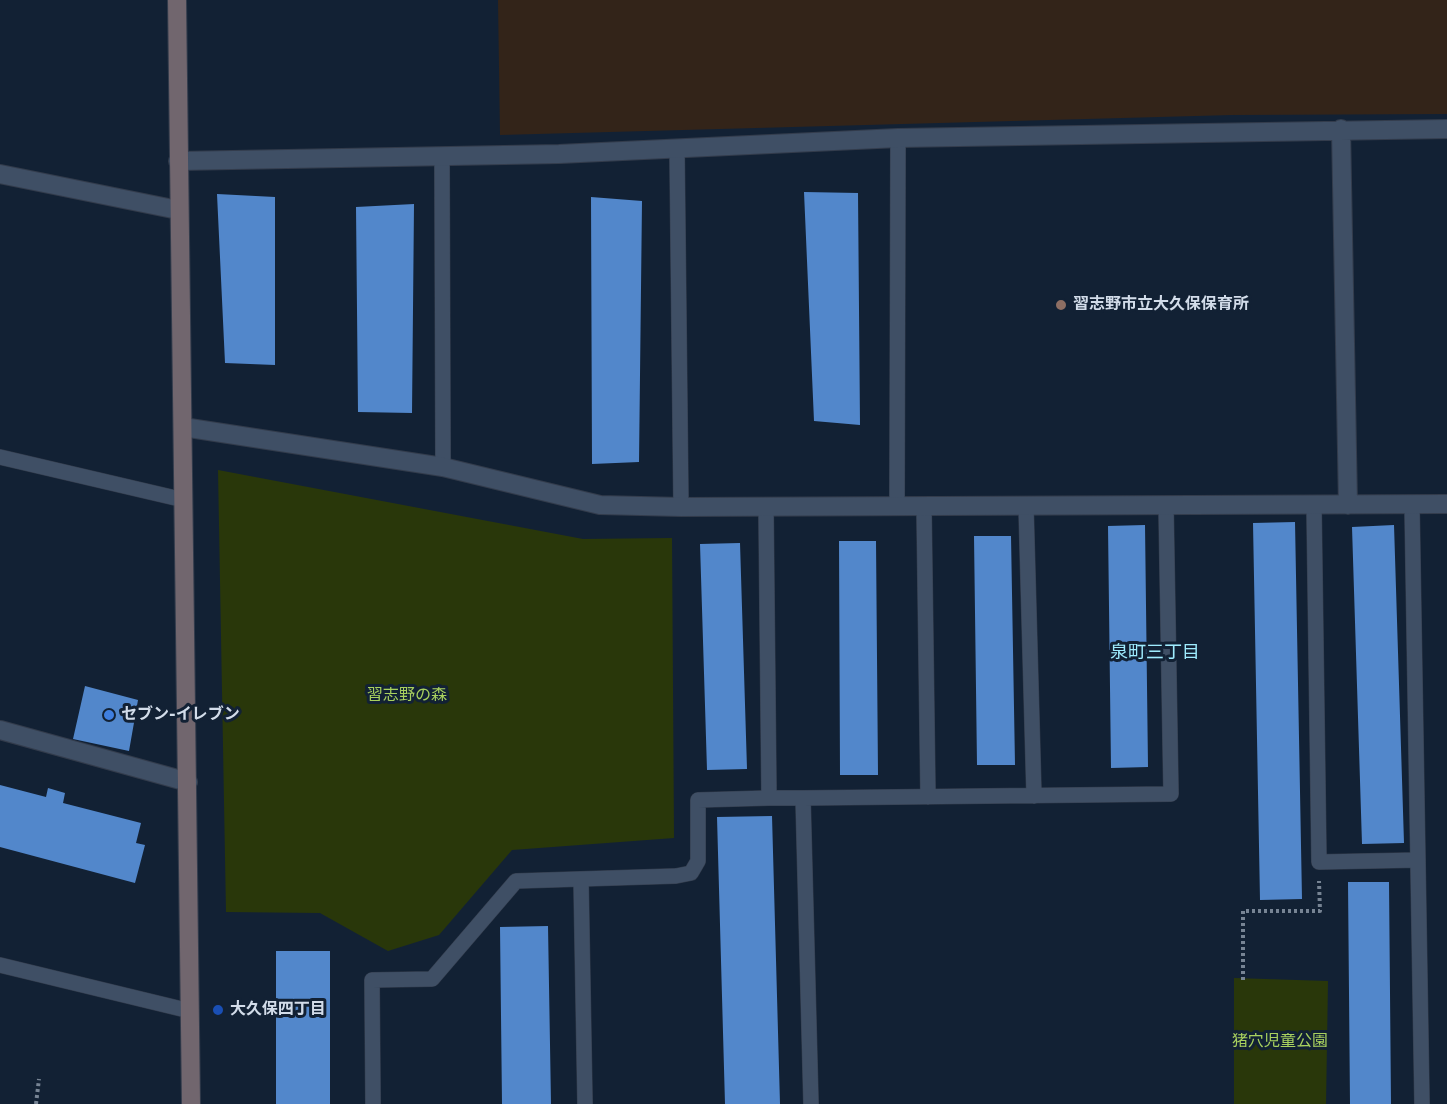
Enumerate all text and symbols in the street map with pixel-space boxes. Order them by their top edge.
place label: 習志野市立大久保保育所 [1073,295,1249,315]
marker: 習志野市立大久保保育所 [1054,298,1068,312]
district label: 泉町三丁目 [1110,642,1200,664]
park label: 習志野の森 [367,686,447,706]
place label: セブン-イレブン [121,705,240,725]
marker: セブン-イレブン [102,708,116,722]
place label: 大久保四丁目 [230,1000,326,1020]
marker: 大久保四丁目 [211,1003,225,1017]
park label: 猪穴児童公園 [1232,1032,1328,1052]

